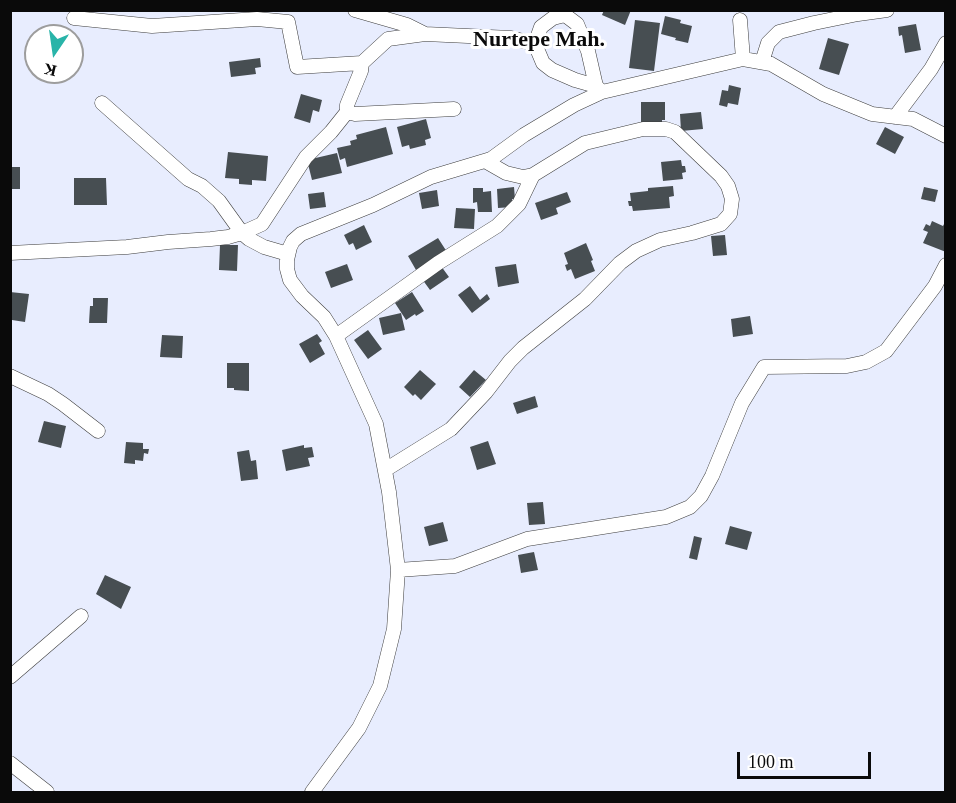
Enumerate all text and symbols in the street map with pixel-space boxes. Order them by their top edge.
north arrow [24,24,84,84]
district label: Nurtepe Mah. [473,27,605,53]
text: K [42,60,58,80]
scale bar [740,740,874,778]
text: 100 m [748,752,794,772]

